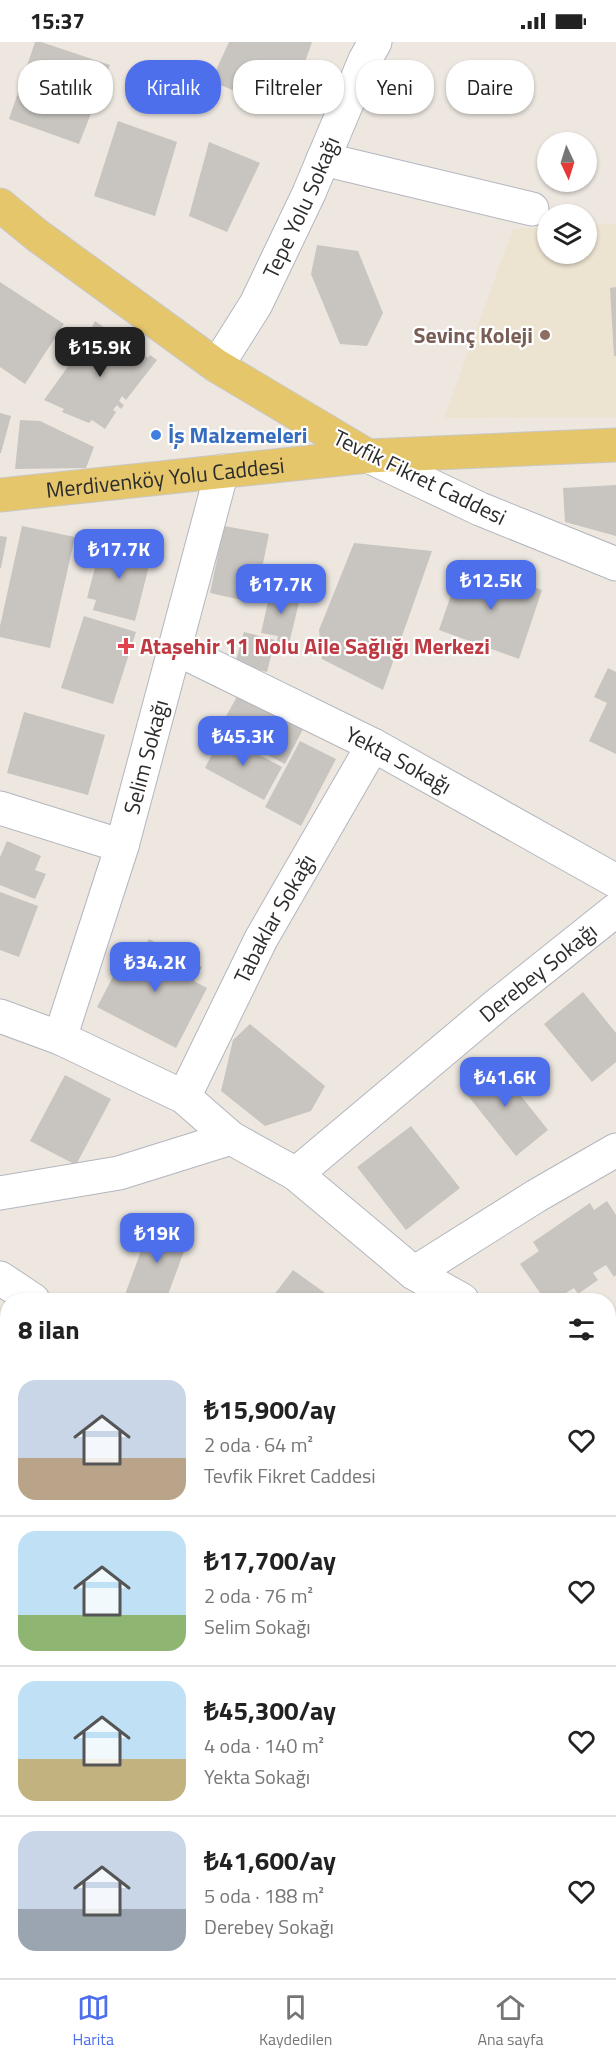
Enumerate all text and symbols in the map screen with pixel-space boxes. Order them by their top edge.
text: 15:37 [30,4,85,38]
chip: Satılık [18,60,113,114]
chip: Kiralık [125,60,221,114]
chip: Filtreler [233,60,344,114]
chip: Yeni [356,60,434,114]
chip: Daire [446,60,534,114]
street label: Tepe Yolu Sokağı [254,131,348,284]
north arrow [537,132,597,192]
map controls [537,132,597,264]
button: layers [537,204,597,264]
place label: Sevinç Koleji [414,318,533,352]
pin: ₺15.9K [51,327,149,378]
marker: Sevinç Koleji [538,328,552,342]
text: ₺15.9K [69,331,131,362]
place label: İş Malzemeleri [168,418,307,452]
street label: Tevfik Fikret Caddesi [328,420,512,534]
marker: İş Malzemeleri [149,428,163,442]
street label: Merdivenköy Yolu Caddesi [44,448,286,507]
pin: ₺17.7K [70,529,168,580]
text: ₺17.7K [88,533,150,564]
pin: ₺12.5K [442,560,540,611]
pin: ₺17.7K [232,564,330,615]
text: ₺12.5K [460,564,522,595]
text: ₺17.7K [250,568,312,599]
place label: Ataşehir 11 Nolu Aile Sağlığı Merkezi [140,629,490,663]
marker: Ataşehir 11 Nolu Aile Sağlığı Merkezi [117,637,135,655]
street label: Selim Sokağı [114,696,177,818]
pin: ₺45.3K [194,716,292,767]
street label: Yekta Sokağı [340,717,458,803]
text: ₺45.3K [212,720,274,751]
street label: Tabaklar Sokağı [225,847,324,989]
street label: Derebey Sokağı [471,914,604,1030]
pin: ₺34.2K [106,942,204,993]
text: ₺34.2K [124,946,186,977]
pin: ₺41.6K [456,1057,554,1108]
text: ₺41.6K [474,1061,536,1092]
pin: ₺19K [121,1213,193,1264]
text: ₺19K [134,1217,180,1248]
text: 8 ilan [18,1310,80,1349]
icon: filters [565,1313,598,1346]
text: ₺15,900/ay [204,1390,336,1429]
icon: home [66,1404,138,1476]
icon: heart [565,1424,598,1457]
text: 2 oda · 64 m² [204,1429,313,1460]
text: Tevfik Fikret Caddesi [204,1460,376,1491]
text: ₺17,700/ay [204,1541,336,1580]
icon: home [66,1555,138,1627]
icon: heart [565,1575,598,1608]
text: 2 oda · 76 m² [204,1580,313,1611]
text: Selim Sokağı [204,1611,311,1642]
text: ₺45,300/ay [204,1691,336,1730]
icon: home [66,1705,138,1777]
icon: heart [565,1725,598,1758]
text: 4 oda · 140 m² [204,1730,324,1761]
text: Yekta Sokağı [204,1761,310,1792]
text: ₺41,600/ay [204,1841,336,1880]
icon: home [66,1855,138,1927]
icon: heart [565,1875,598,1908]
text: 5 oda · 188 m² [204,1880,324,1911]
text: Derebey Sokağı [204,1911,334,1942]
tab: Harita [72,1991,114,2051]
tab: Kaydedilen [259,1991,332,2051]
tab: Ana sayfa [477,1991,543,2051]

